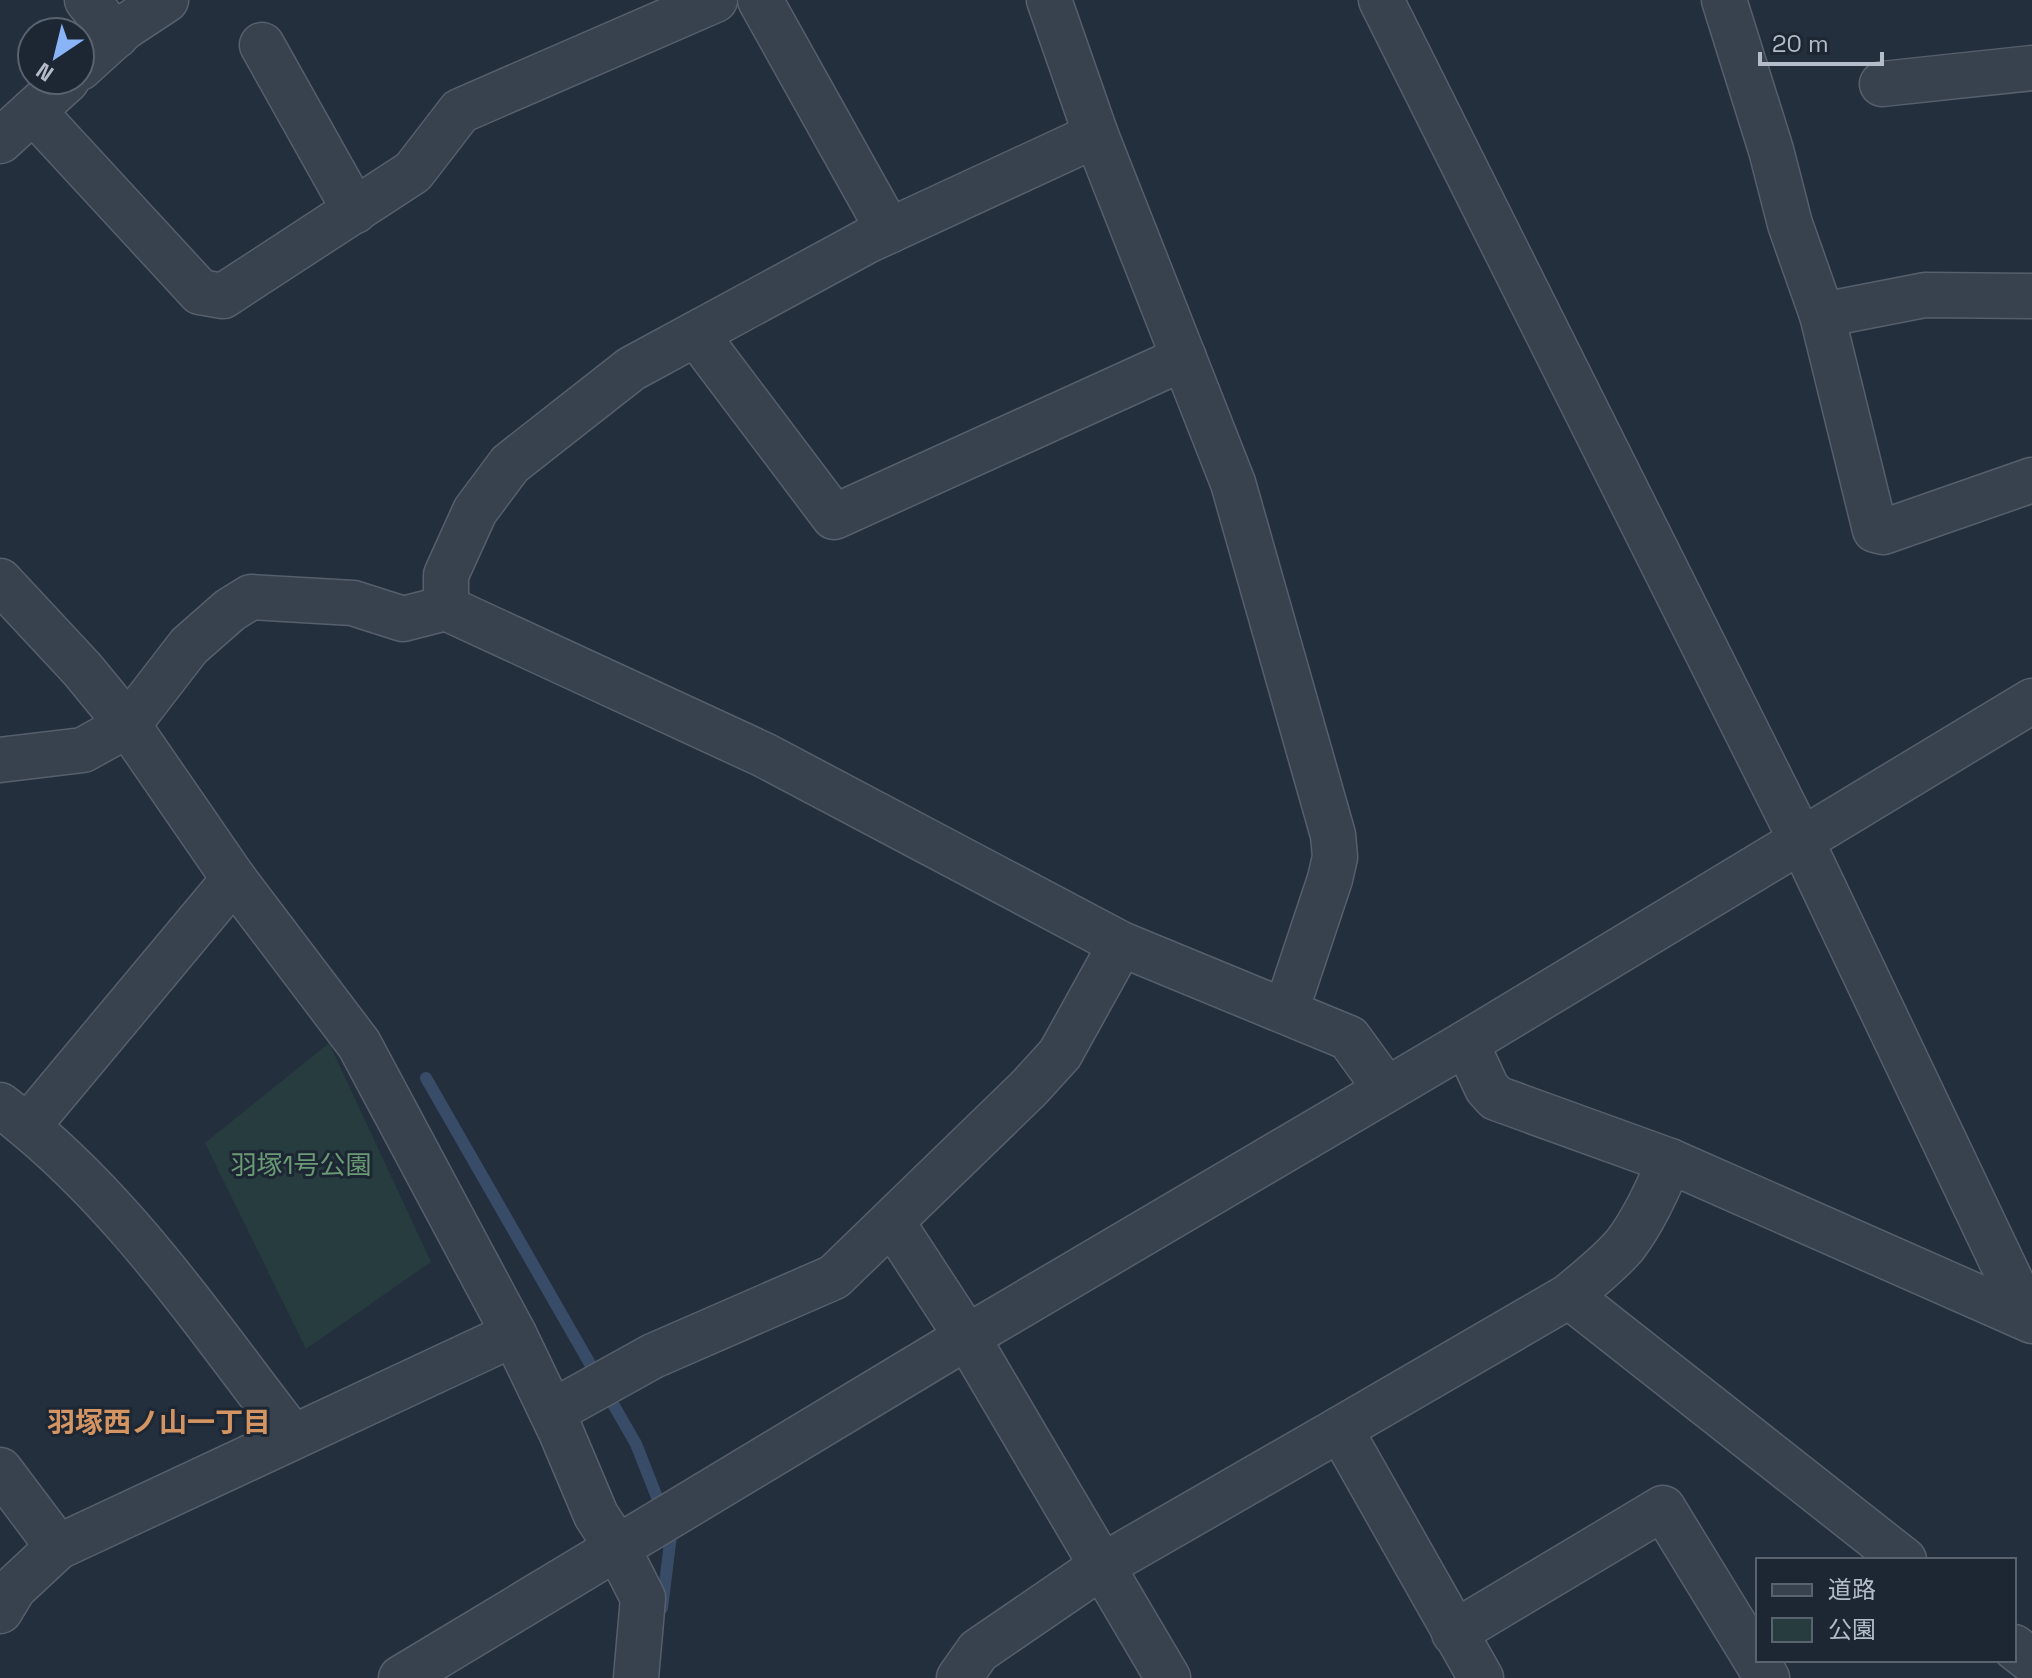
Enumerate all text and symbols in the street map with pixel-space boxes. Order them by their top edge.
north arrow [16,16,96,96]
scale bar [1760,16,1882,66]
text: 20 m [1772,28,1829,59]
text: N [30,57,59,88]
park label: 羽塚1号公園 [231,1148,371,1182]
district label: 羽塚西ノ山一丁目 [47,1404,271,1440]
legend [1756,1558,2016,1662]
text: 道路 [1828,1574,1876,1605]
text: 公園 [1828,1614,1876,1645]

